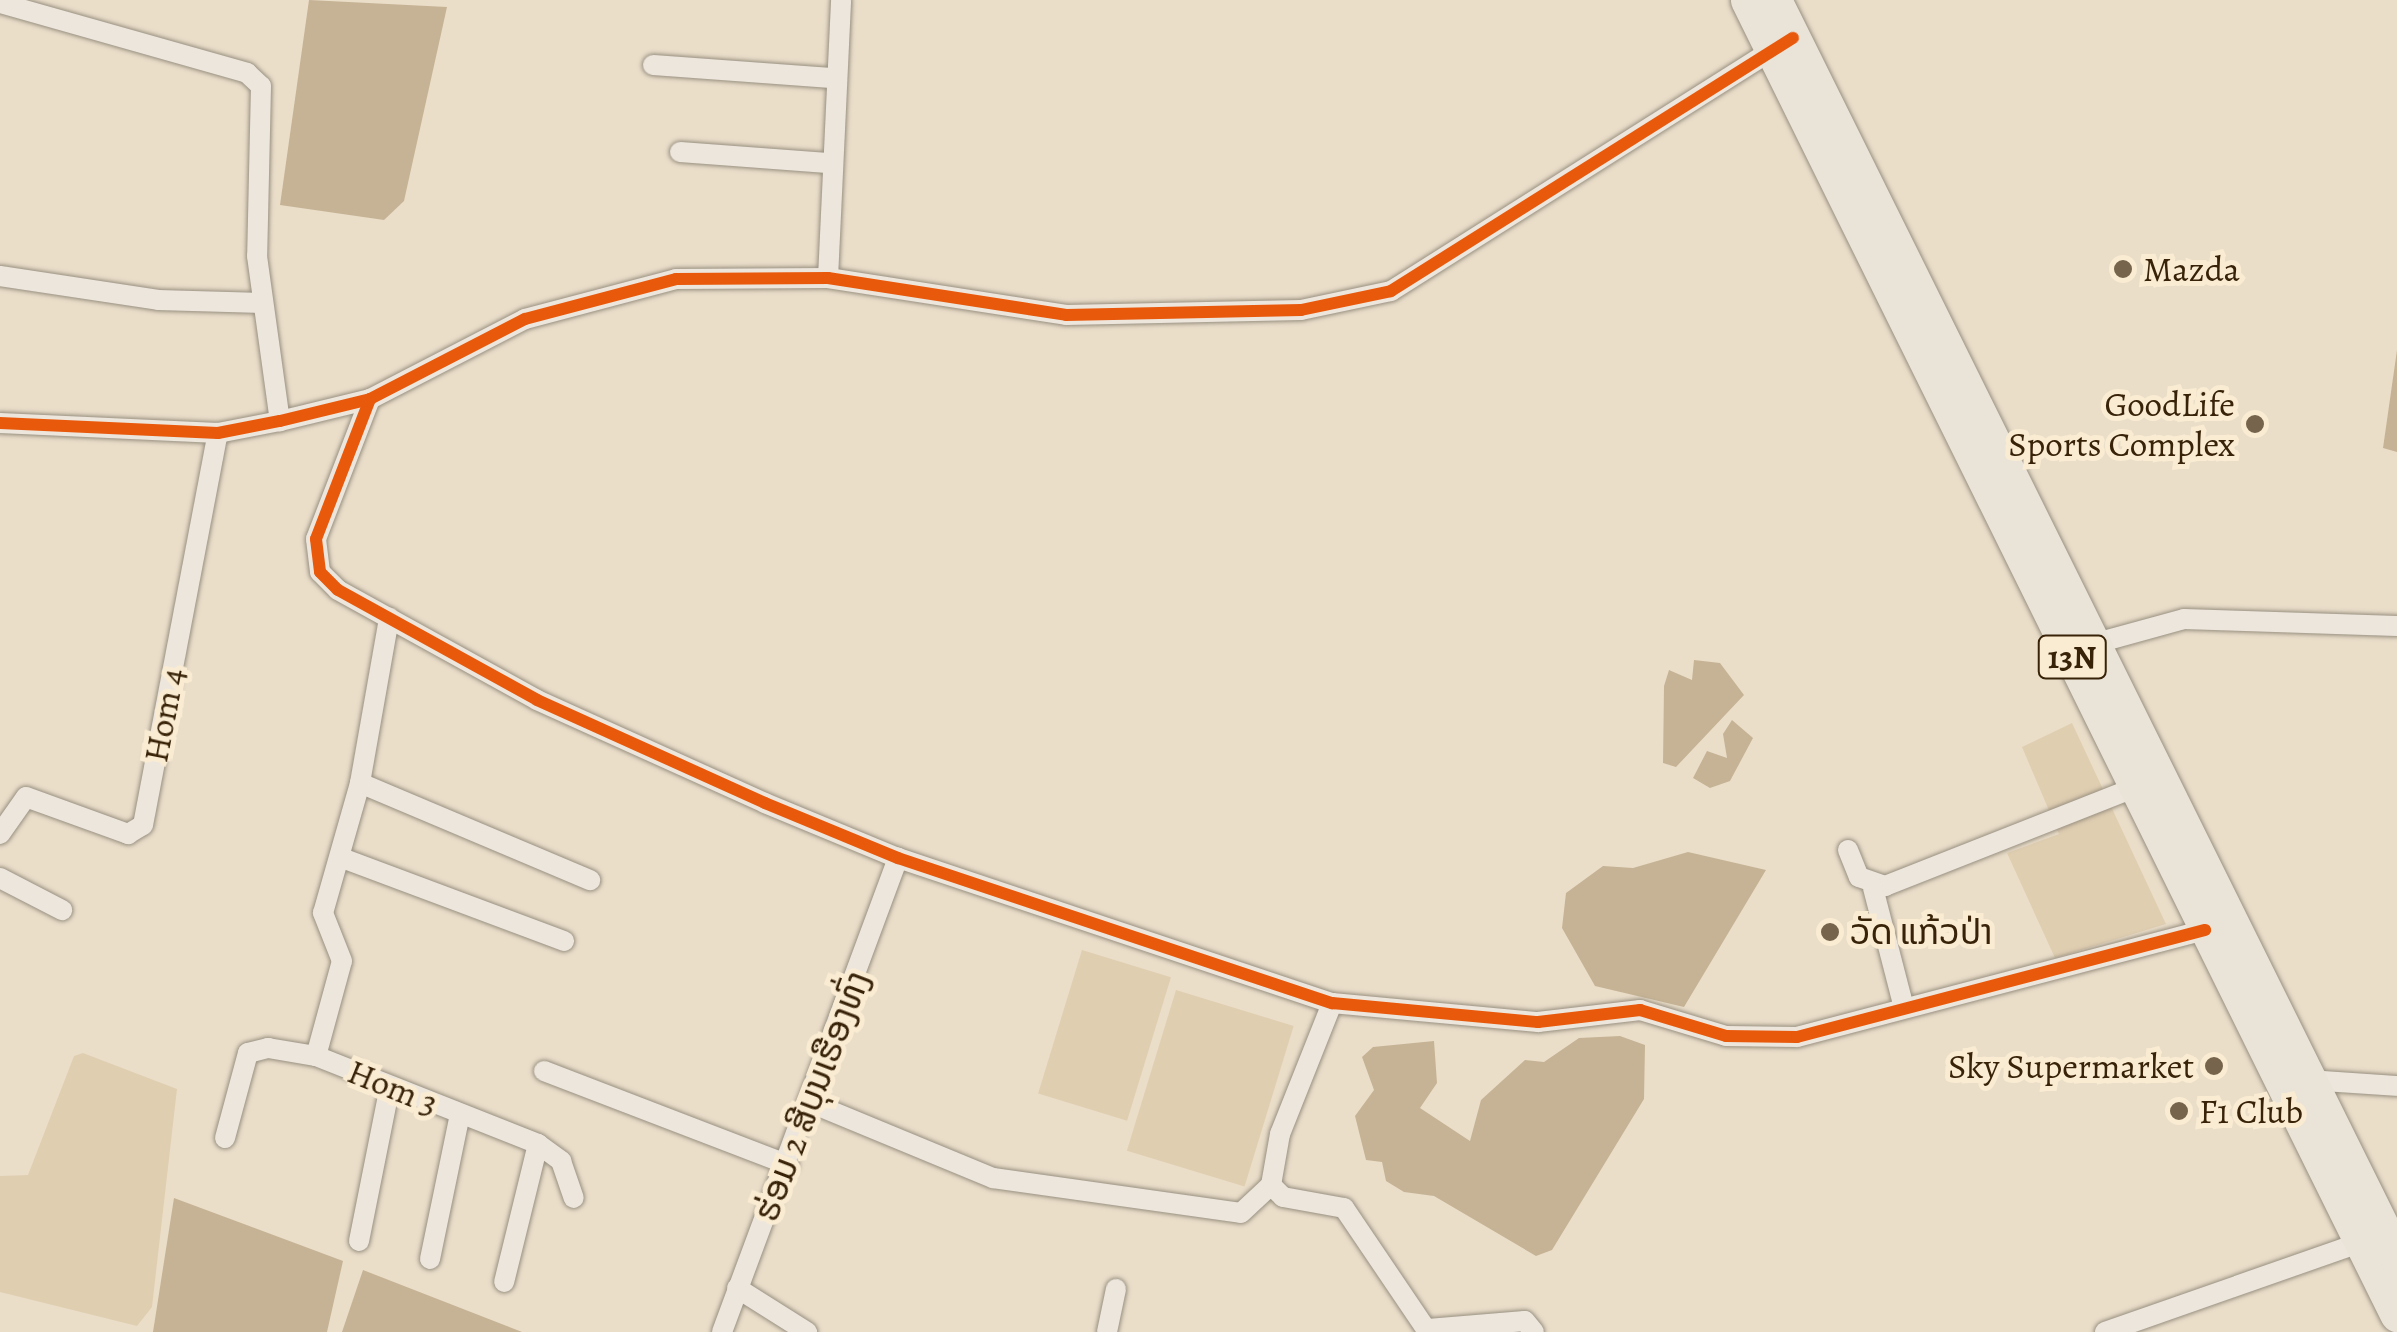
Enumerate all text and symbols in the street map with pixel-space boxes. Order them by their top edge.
place label: Mazda [2143,248,2240,290]
marker: Mazda [2112,258,2134,280]
place label: GoodLife Sports Complex [2008,383,2235,465]
marker: GoodLife Sports Complex [2244,413,2266,435]
road number: 13N [2037,630,2107,684]
street label: Hom 4 [134,664,194,766]
place label: ວັດ ແກ້ວປ່າ [1850,911,1993,953]
marker: ວັດ ແກ້ວປ່າ [1819,921,1841,943]
street label: ຮ່ອມ 2 ສີບຸນເຮືອງທົ່ງ [745,965,879,1227]
place label: Sky Supermarket [1948,1045,2194,1087]
street label: Hom 3 [342,1050,444,1124]
marker: Sky Supermarket [2203,1055,2225,1077]
place label: F1 Club [2199,1090,2303,1132]
marker: F1 Club [2168,1100,2190,1122]

